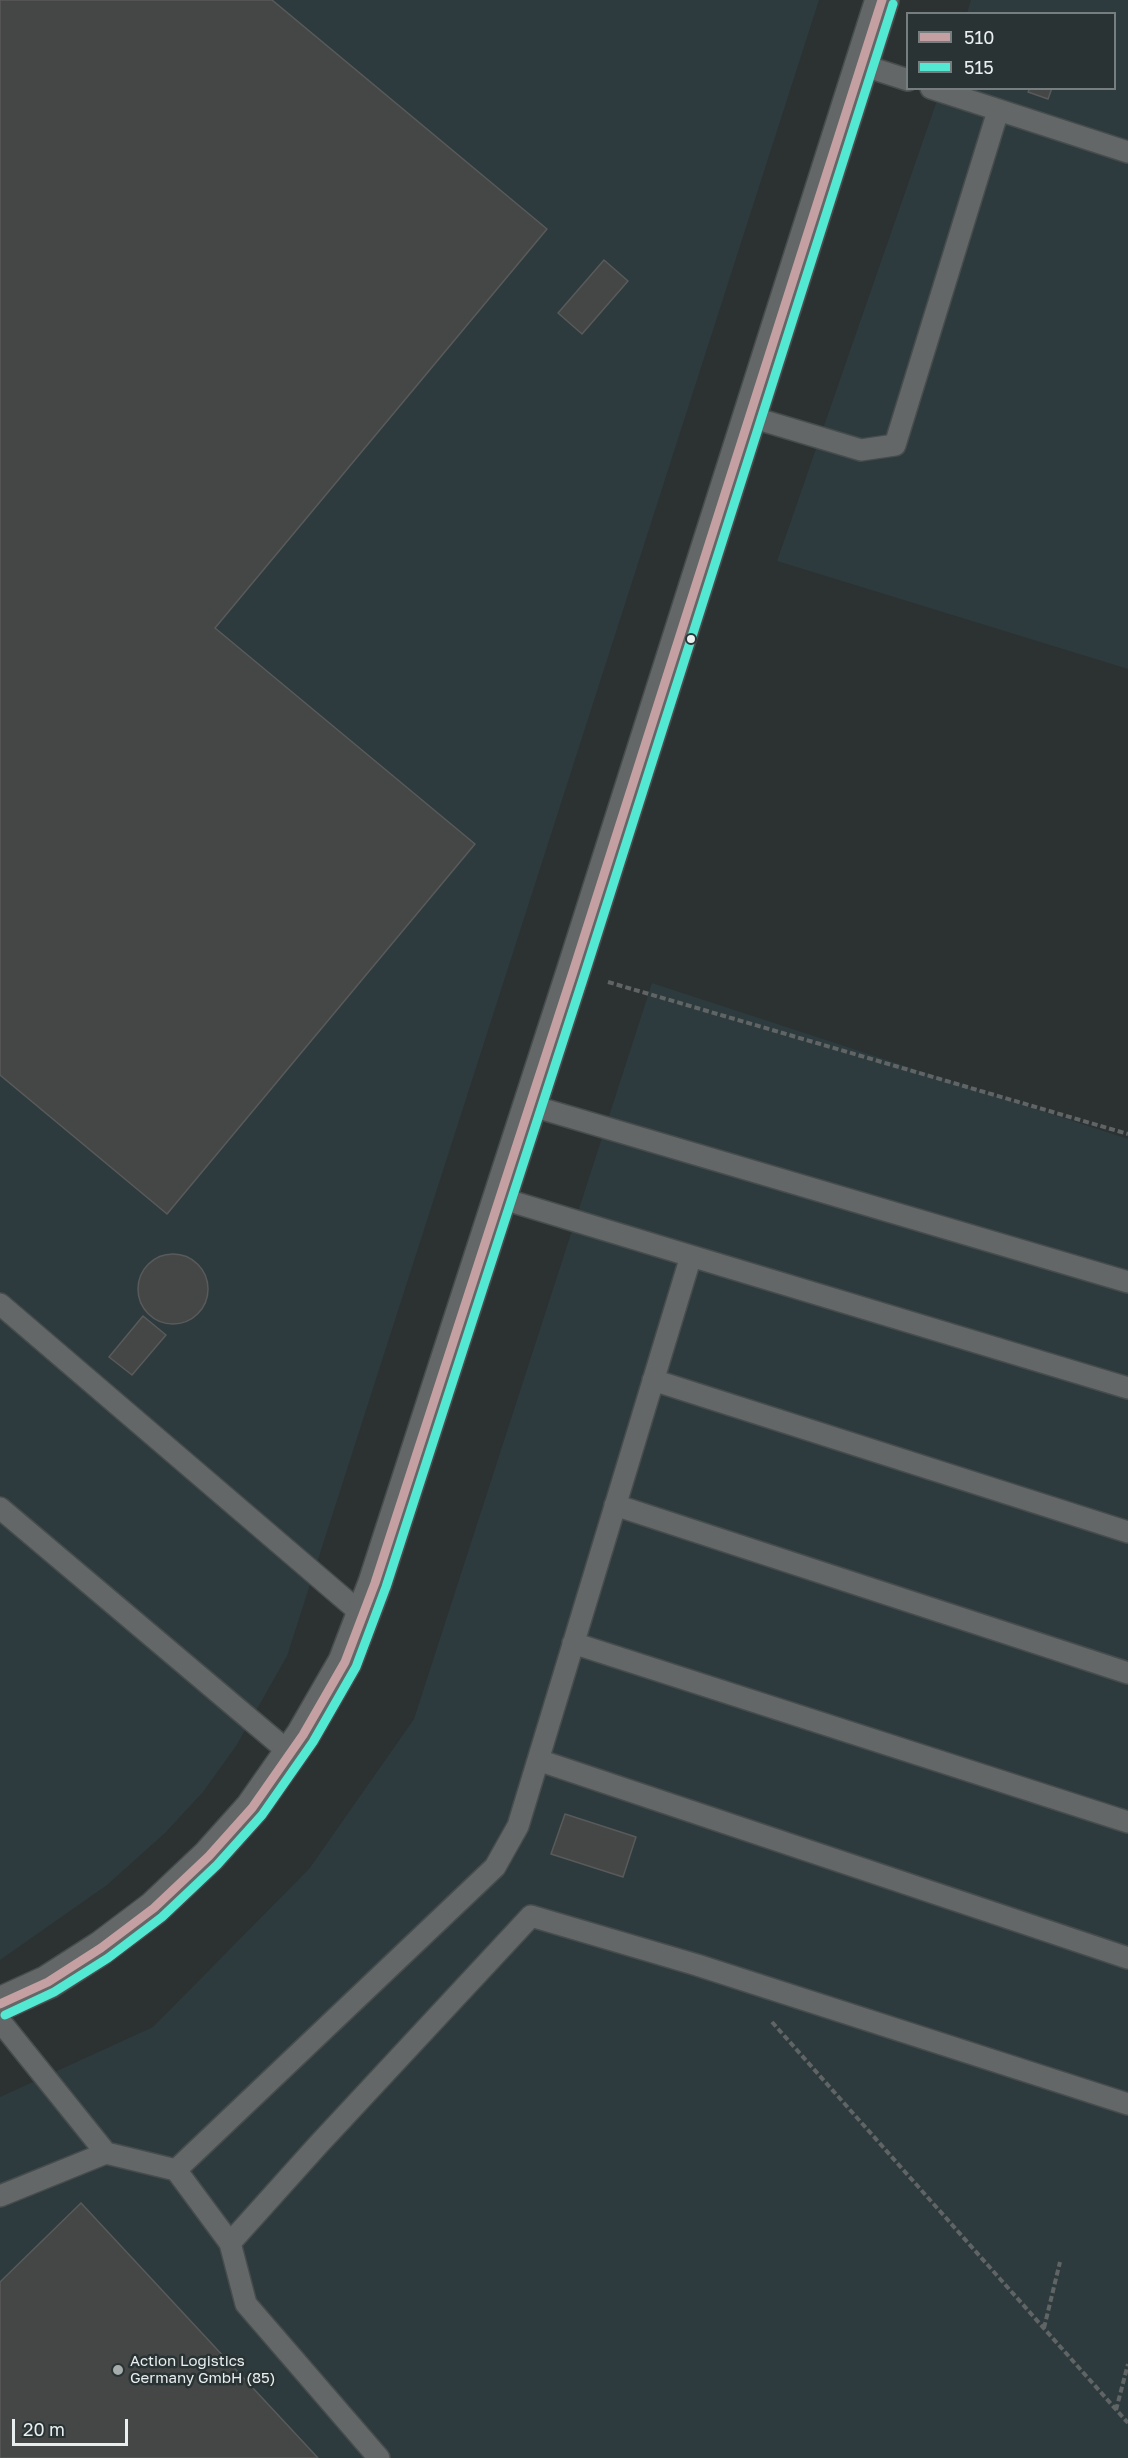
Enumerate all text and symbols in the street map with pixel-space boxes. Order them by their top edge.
legend [906,12,1116,90]
text: 510 [964,26,994,48]
text: 515 [964,56,994,78]
unlabelled marker [685,633,697,645]
place label: Action Logistics Germany GmbH (85) [130,2352,275,2387]
marker: Action Logistics Germany GmbH (85) [111,2363,125,2377]
scale bar [15,2407,130,2445]
text: 20 m [23,2418,65,2440]

